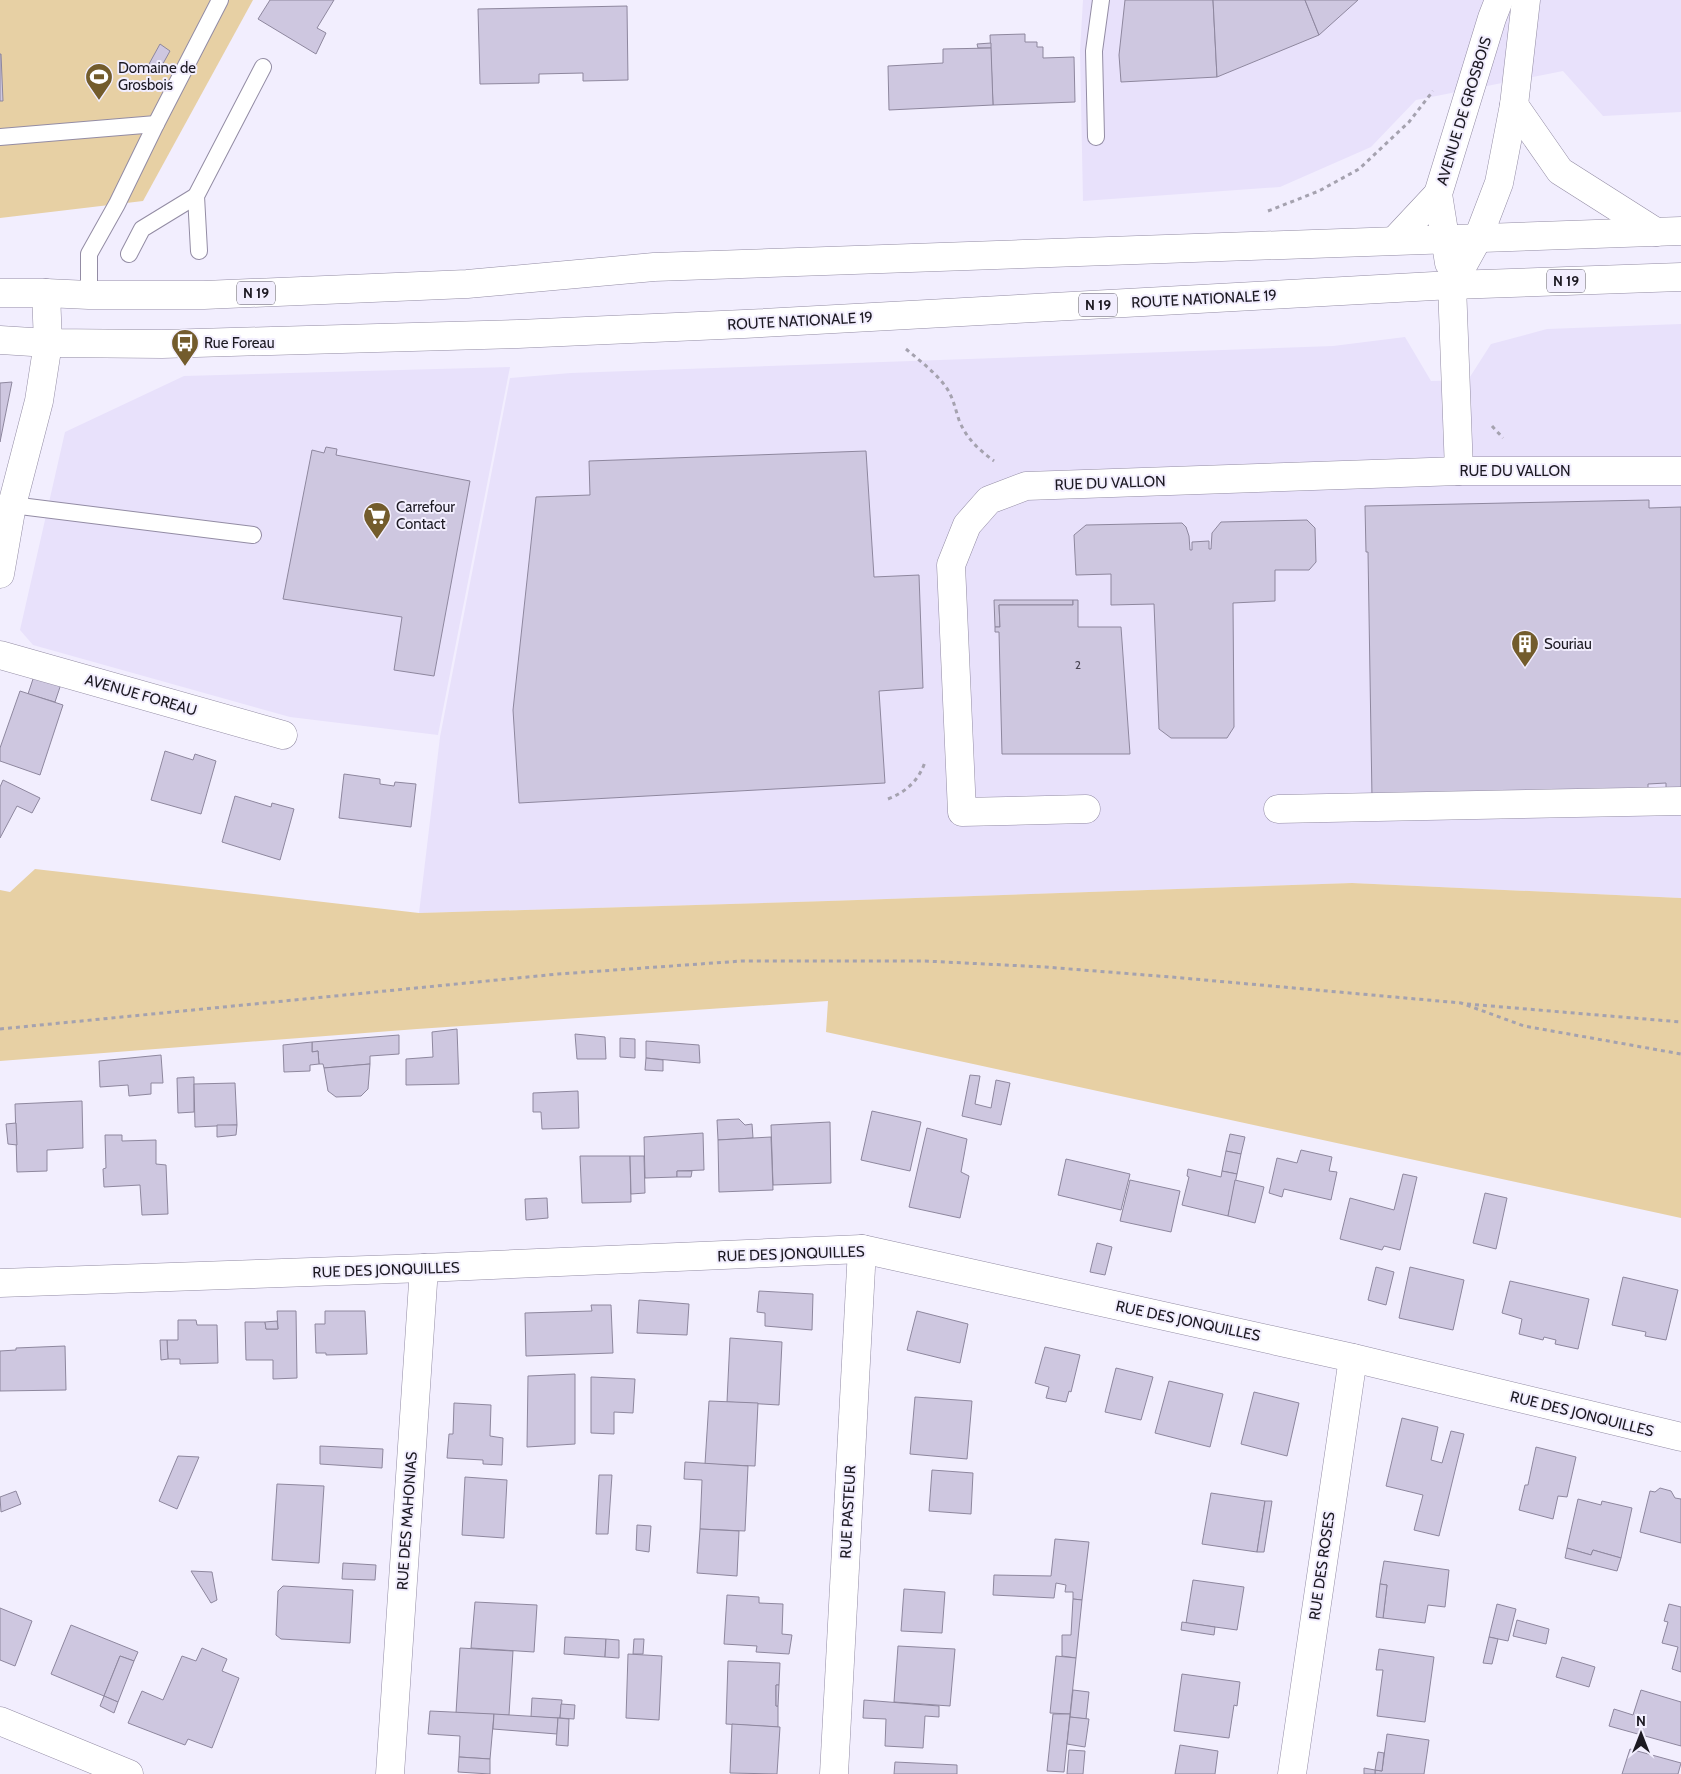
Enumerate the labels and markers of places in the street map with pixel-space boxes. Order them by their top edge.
place label: Domaine de Grosbois [118,59,196,94]
sports icon: Domaine de Grosbois [84,62,114,101]
bus stop icon: Rue Foreau [170,328,200,367]
place label: Rue Foreau [204,334,275,352]
place label: Carrefour Contact [396,498,455,533]
supermarket icon: Carrefour Contact [362,501,392,540]
building icon: Souriau [1510,629,1540,668]
place label: Souriau [1544,635,1592,653]

